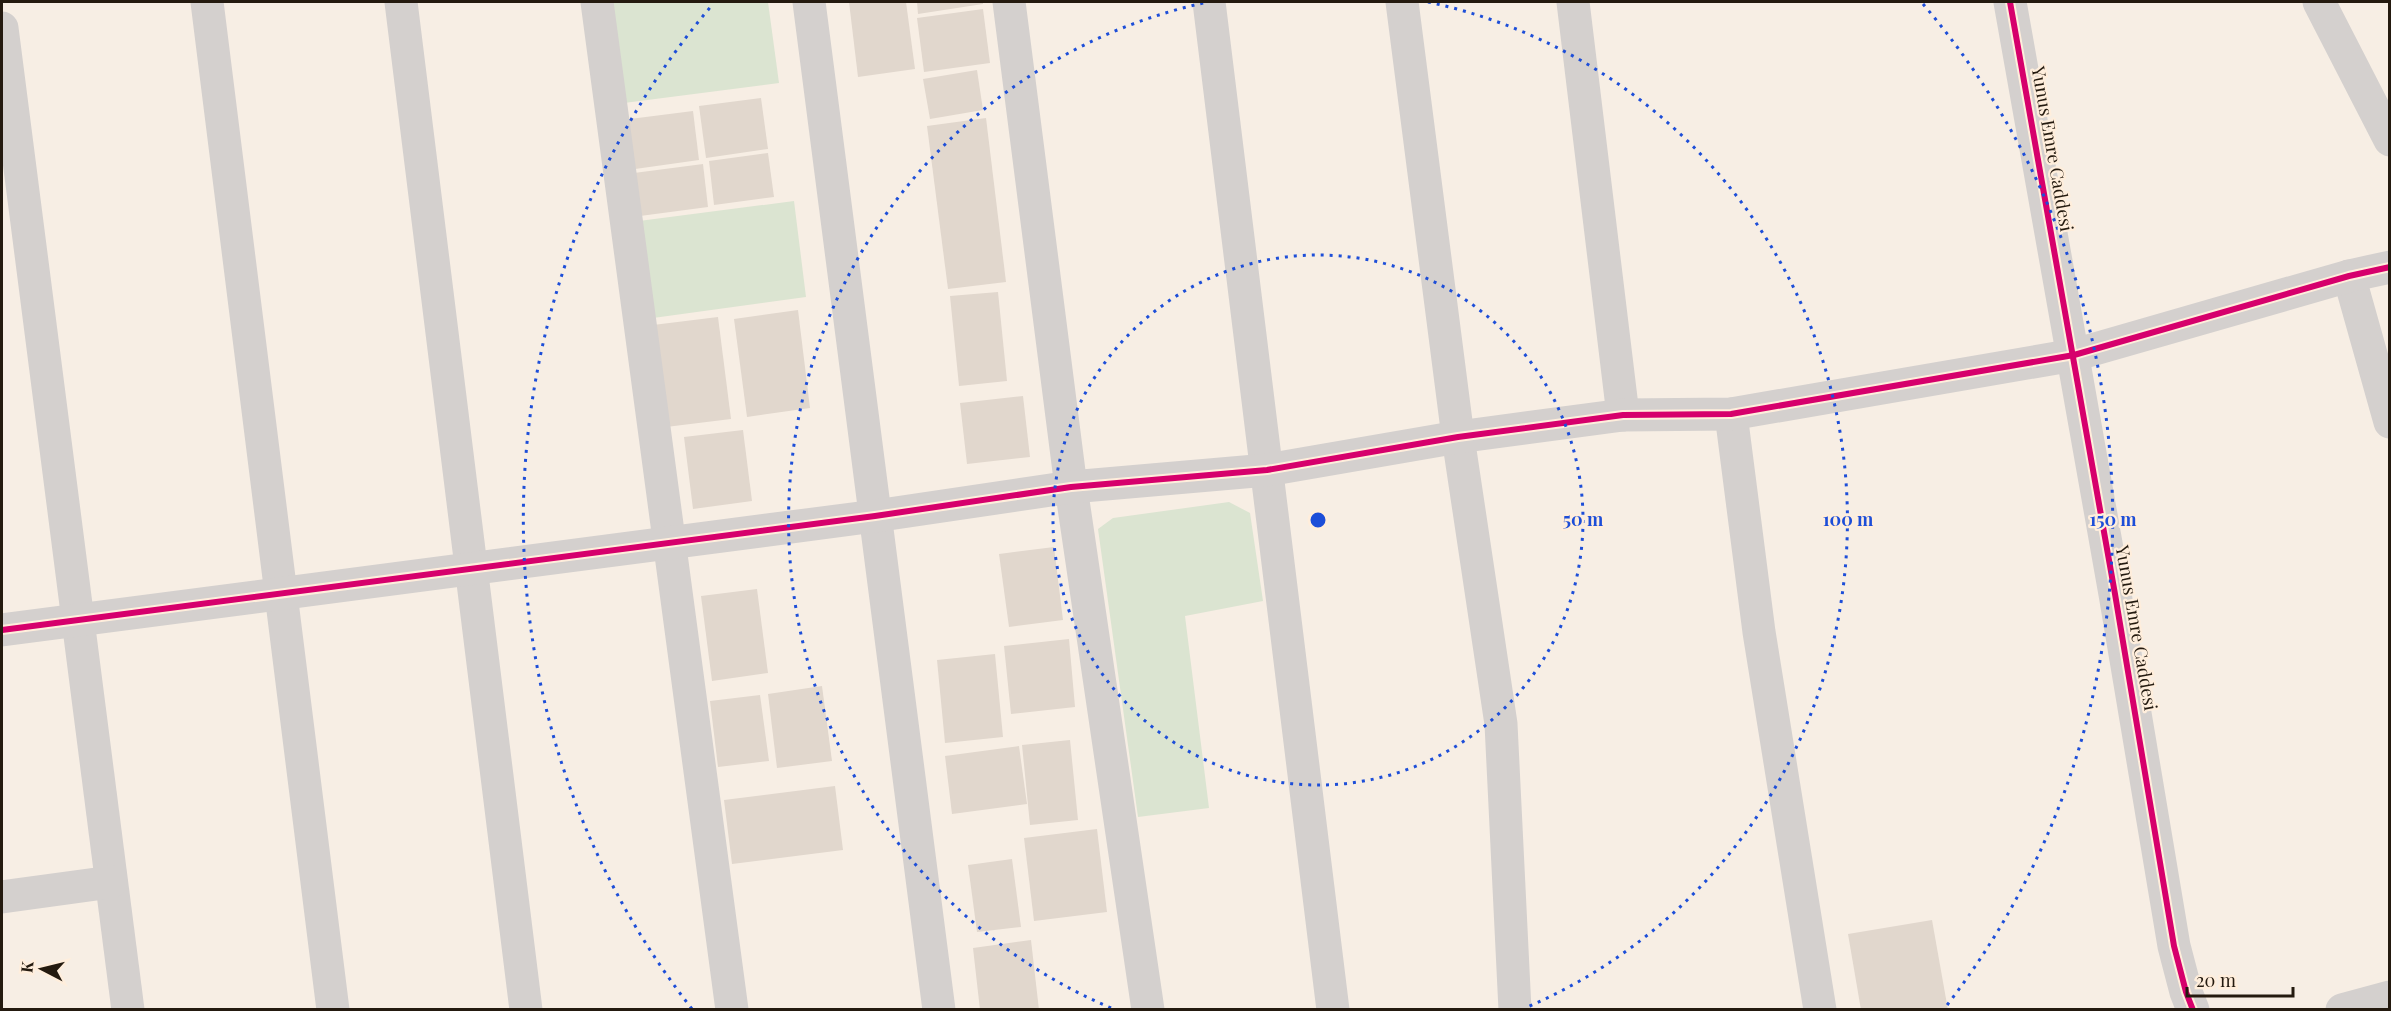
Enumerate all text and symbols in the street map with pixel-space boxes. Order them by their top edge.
street label: Yunus Emre Caddesi [2026,63,2079,233]
text: 50 m [1563,507,1604,531]
text: 100 m [1823,507,1874,531]
text: 150 m [2089,507,2137,531]
centre of rings [1308,510,1328,530]
street label: Yunus Emre Caddesi [2110,542,2163,712]
north arrow [12,939,72,999]
text: K [15,960,38,974]
scale bar [2187,960,2294,998]
text: 20 m [2196,968,2236,992]

